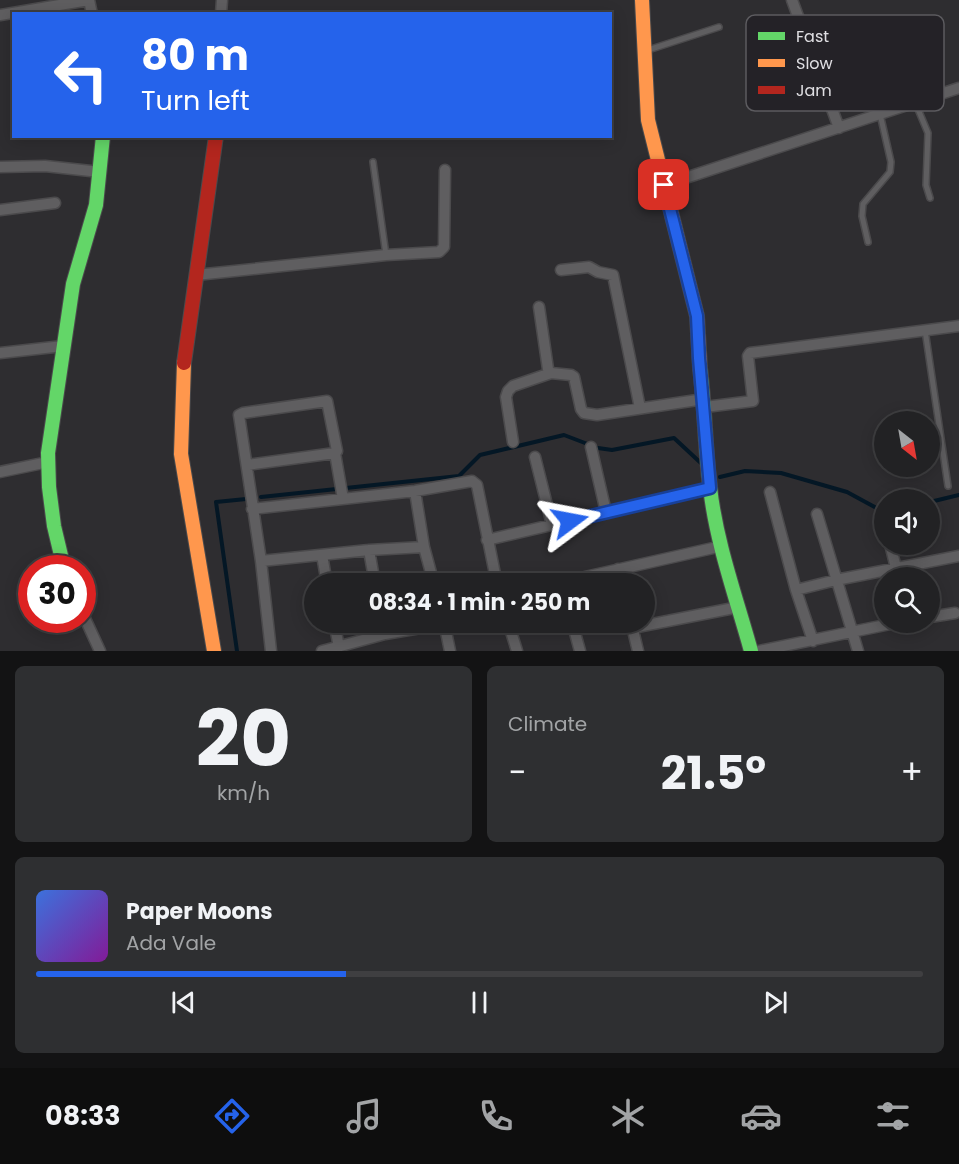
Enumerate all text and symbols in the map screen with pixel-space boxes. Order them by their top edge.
legend [746,15,944,111]
text: Fast [796,25,829,48]
text: 80 m [141,26,249,85]
icon: left [42,36,120,114]
text: Slow [796,52,833,75]
text: Jam [796,79,832,102]
text: Turn left [141,82,250,119]
pin [638,159,689,210]
icon: arrive [647,168,680,201]
north arrow [874,411,940,477]
map controls [874,411,940,633]
position arrow [538,489,602,553]
button: sound [874,489,940,555]
speed limit sign: 30 [18,555,96,633]
button: search [874,567,940,633]
text: 08:34 · 1 min · 250 m [369,587,590,618]
text: 20 [196,684,291,793]
text: Climate [508,710,587,738]
text: 21.5° [661,742,766,805]
text: − [508,749,526,796]
text: + [900,749,923,796]
text: km/h [217,779,270,807]
text: Paper Moons [126,896,273,927]
text: Ada Vale [126,929,216,957]
icon: previous [167,986,200,1019]
icon: pause [463,986,496,1019]
icon: next [759,986,792,1019]
icon: directions [211,1095,253,1137]
icon: music [343,1095,385,1137]
icon: phone [475,1095,517,1137]
icon: climate [607,1095,649,1137]
icon: car [740,1095,782,1137]
icon: filters [872,1095,914,1137]
text: 08:33 [45,1097,121,1134]

